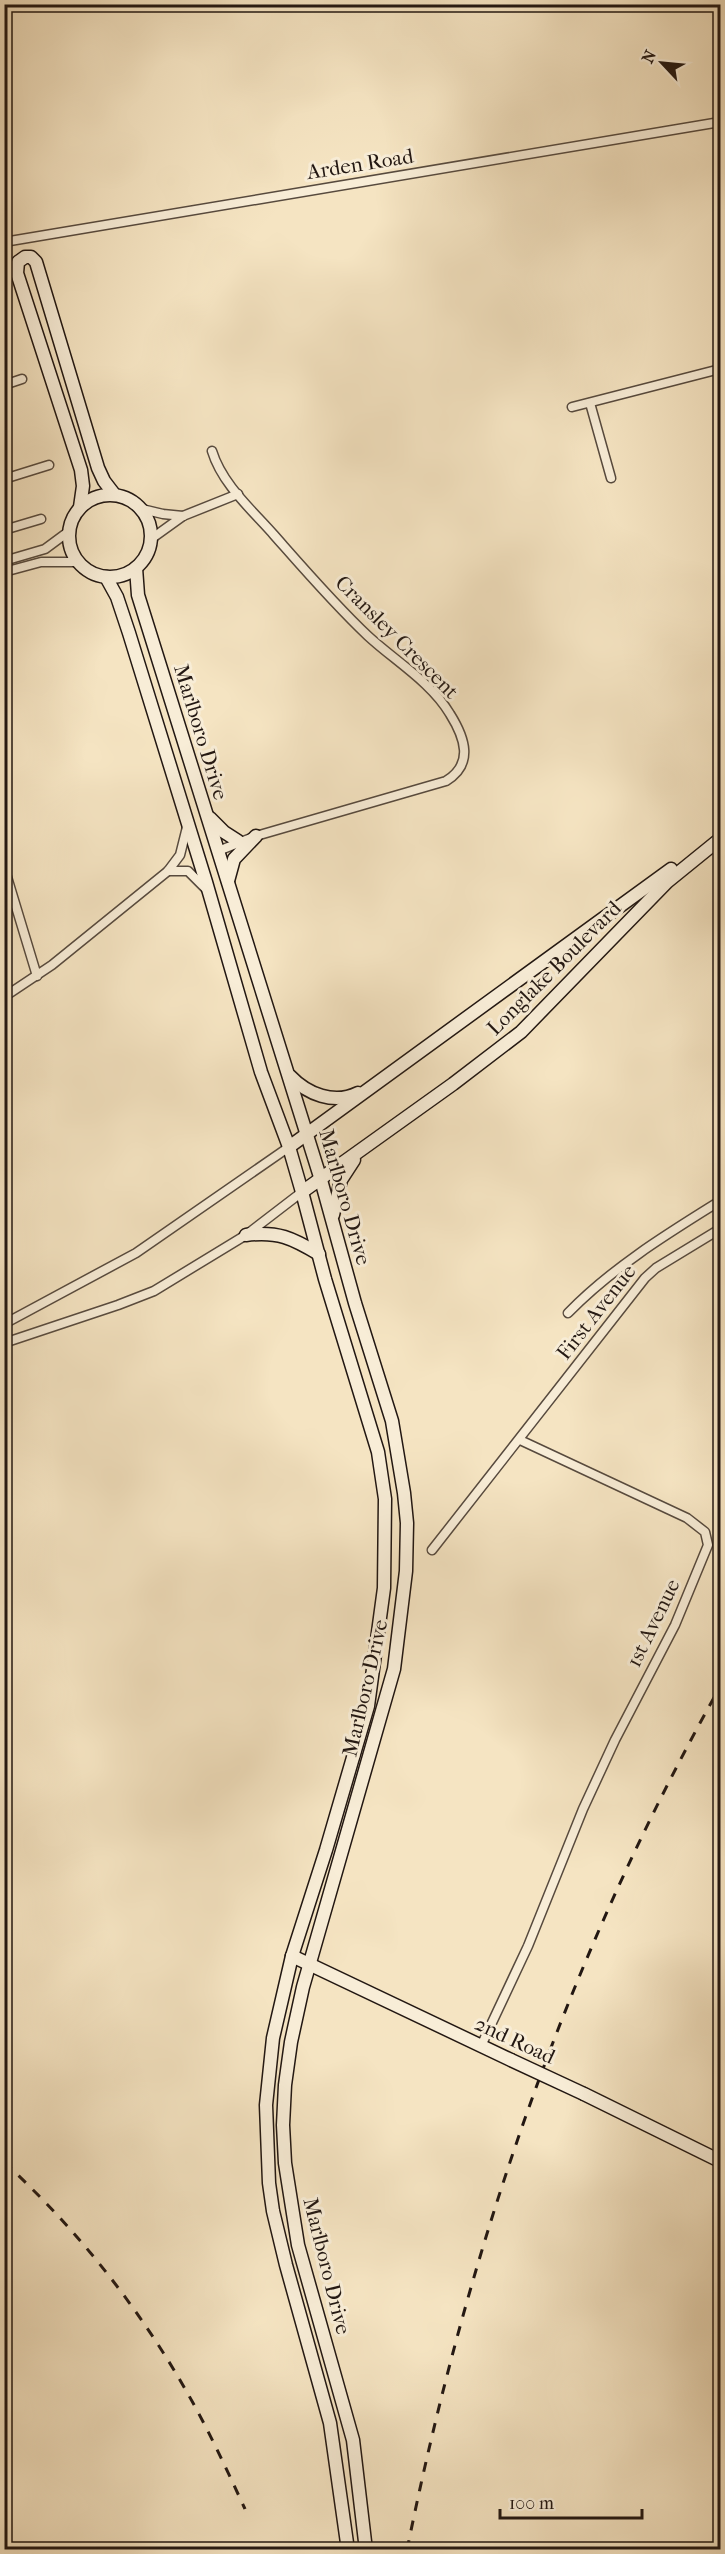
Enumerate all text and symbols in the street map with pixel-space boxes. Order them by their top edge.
north arrow [632,33,692,93]
text: N [638,46,661,66]
street label: Arden Road [304,144,416,184]
street label: Cransley Crescent [330,570,464,704]
street label: Marlboro Drive [169,661,233,803]
street label: Longlake Boulevard [482,896,626,1040]
street label: Marlboro Drive [314,1126,376,1268]
street label: First Avenue [551,1260,641,1364]
street label: 1st Avenue [621,1575,685,1671]
street label: Marlboro Drive [338,1617,392,1759]
street label: 2nd Road [471,2011,559,2069]
street label: Marlboro Drive [298,2195,356,2337]
scale bar [500,2482,642,2520]
text: 100 m [509,2493,554,2514]

